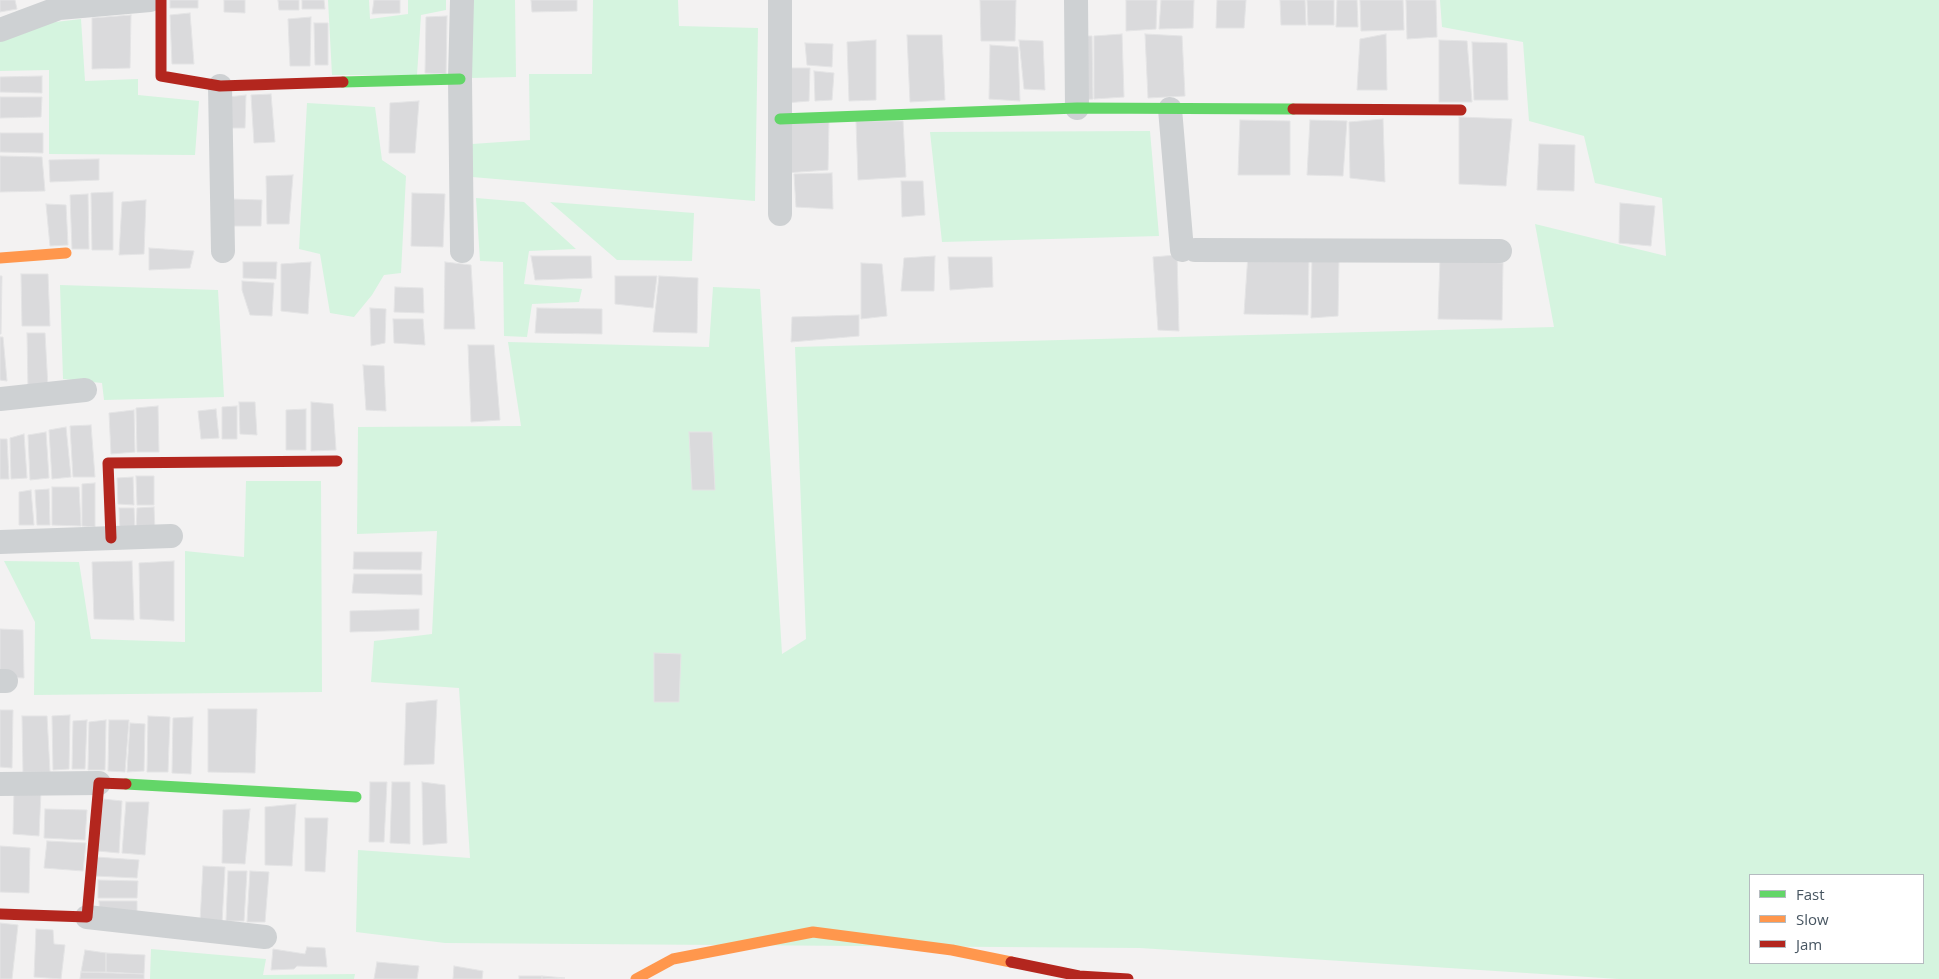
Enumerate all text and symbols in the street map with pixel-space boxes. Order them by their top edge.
legend [1749,874,1924,964]
text: Fast [1796,884,1825,904]
text: Slow [1796,909,1829,929]
text: Jam [1796,934,1822,954]

